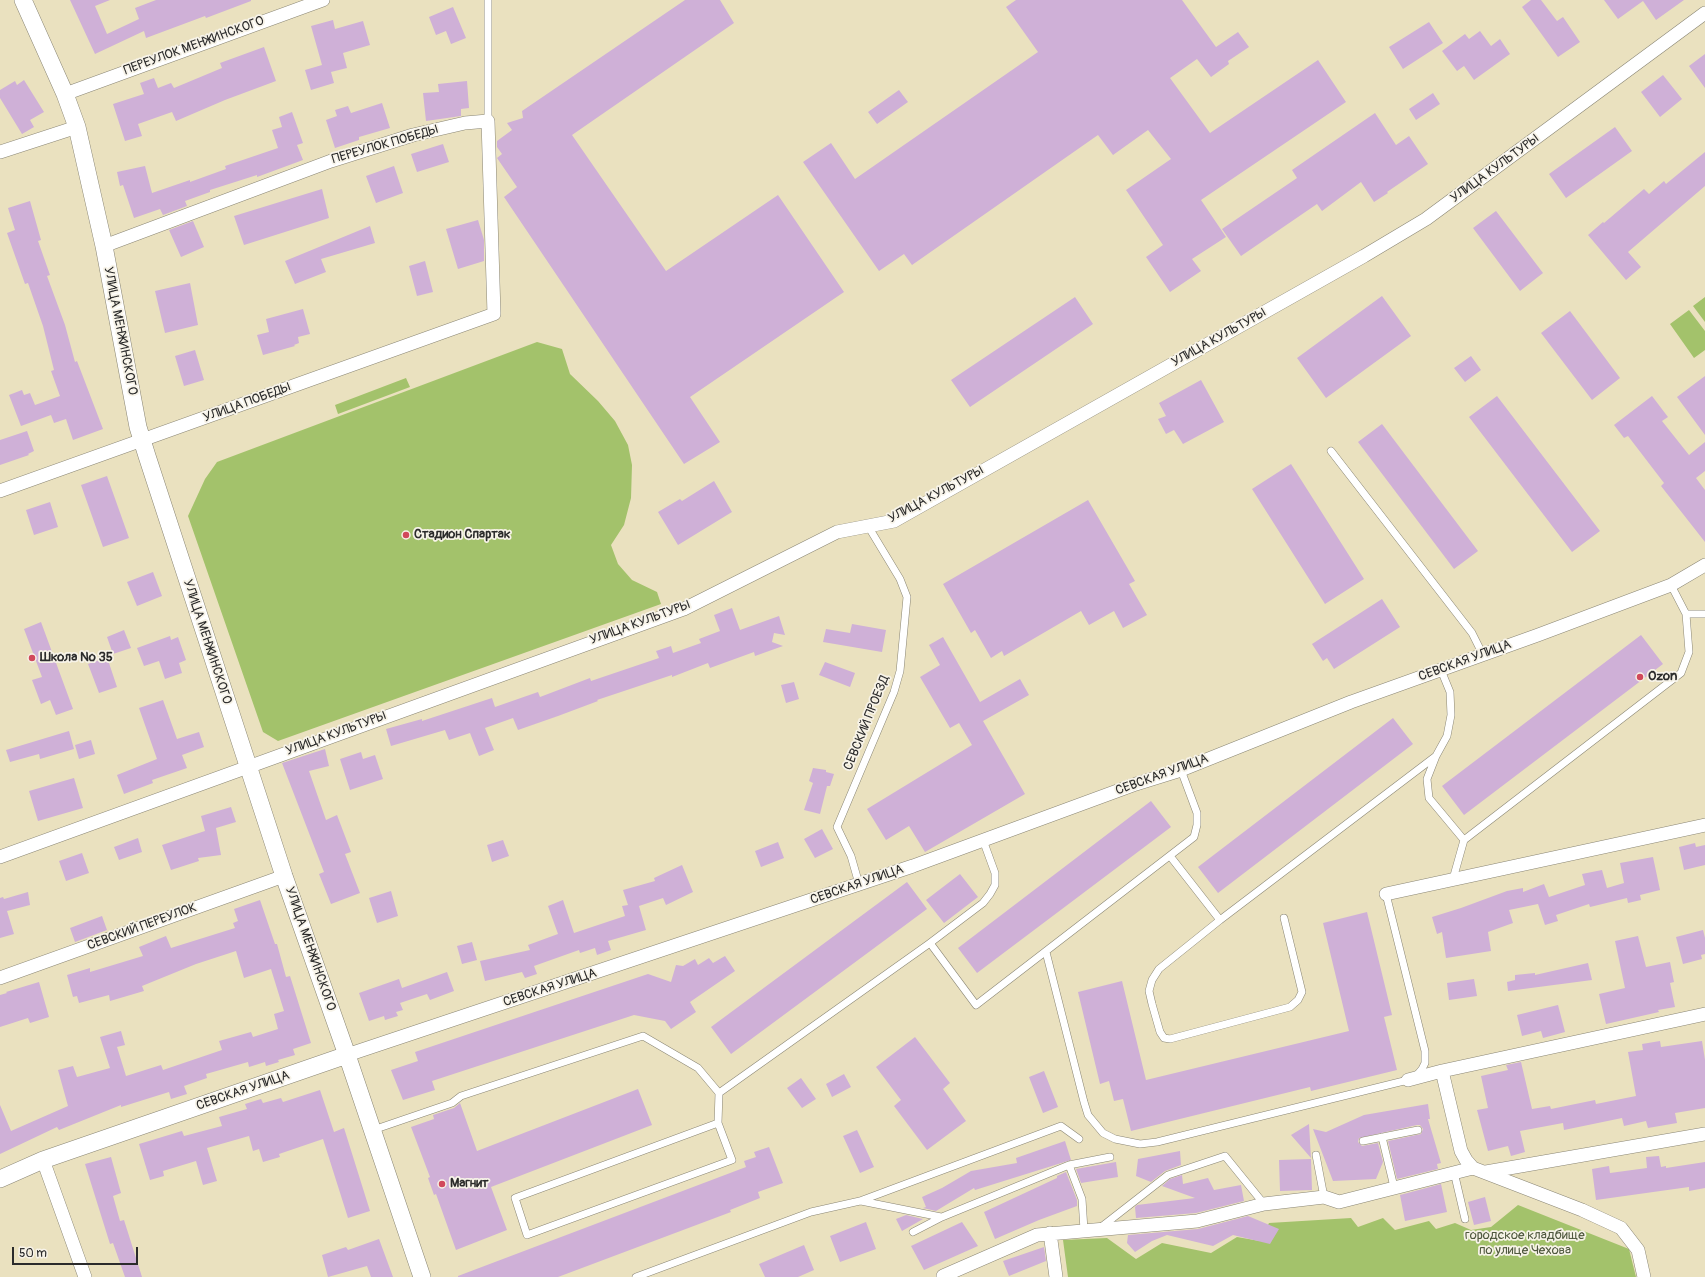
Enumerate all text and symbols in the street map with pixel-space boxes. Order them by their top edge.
street label: ПЕРЕУЛОК МЕНЖИНСКОГО [122,13,266,79]
street label: ПЕРЕУЛОК ПОБЕДЫ [330,122,440,168]
street label: УЛИЦА КУЛЬТУРЫ [1448,132,1542,206]
street label: УЛИЦА МЕНЖИНСКОГО [100,266,140,396]
street label: УЛИЦА КУЛЬТУРЫ [1169,306,1269,370]
street label: УЛИЦА ПОБЕДЫ [201,380,293,426]
street label: УЛИЦА КУЛЬТУРЫ [886,463,986,527]
place label: Стадион Спартак [414,527,511,543]
marker: Стадион Спартак [401,530,411,540]
street label: УЛИЦА МЕНЖИНСКОГО [179,578,235,706]
street label: УЛИЦА КУЛЬТУРЫ [588,598,692,648]
street label: СЕВСКАЯ УЛИЦА [1417,637,1513,685]
place label: Школа № 35 [40,650,113,666]
marker: Школа № 35 [27,653,37,663]
place label: Ozon [1648,669,1677,685]
marker: Ozon [1635,672,1645,682]
street label: СЕВСКИЙ ПРОЕЗД [841,673,893,773]
street label: УЛИЦА КУЛЬТУРЫ [284,709,388,759]
street label: СЕВСКАЯ УЛИЦА [1114,751,1210,799]
street label: СЕВСКАЯ УЛИЦА [808,862,906,908]
street label: УЛИЦА МЕНЖИНСКОГО [281,885,339,1013]
street label: СЕВСКИЙ ПЕРЕУЛОК [85,900,199,954]
street label: СЕВСКАЯ УЛИЦА [501,966,599,1010]
street label: СЕВСКАЯ УЛИЦА [194,1068,292,1114]
place label: Магнит [450,1176,489,1192]
marker: Магнит [437,1179,447,1189]
park label: городское кладбище по улице Чехова [1465,1228,1585,1259]
scale bar [14,1239,140,1265]
text: 50 m [19,1246,47,1261]

